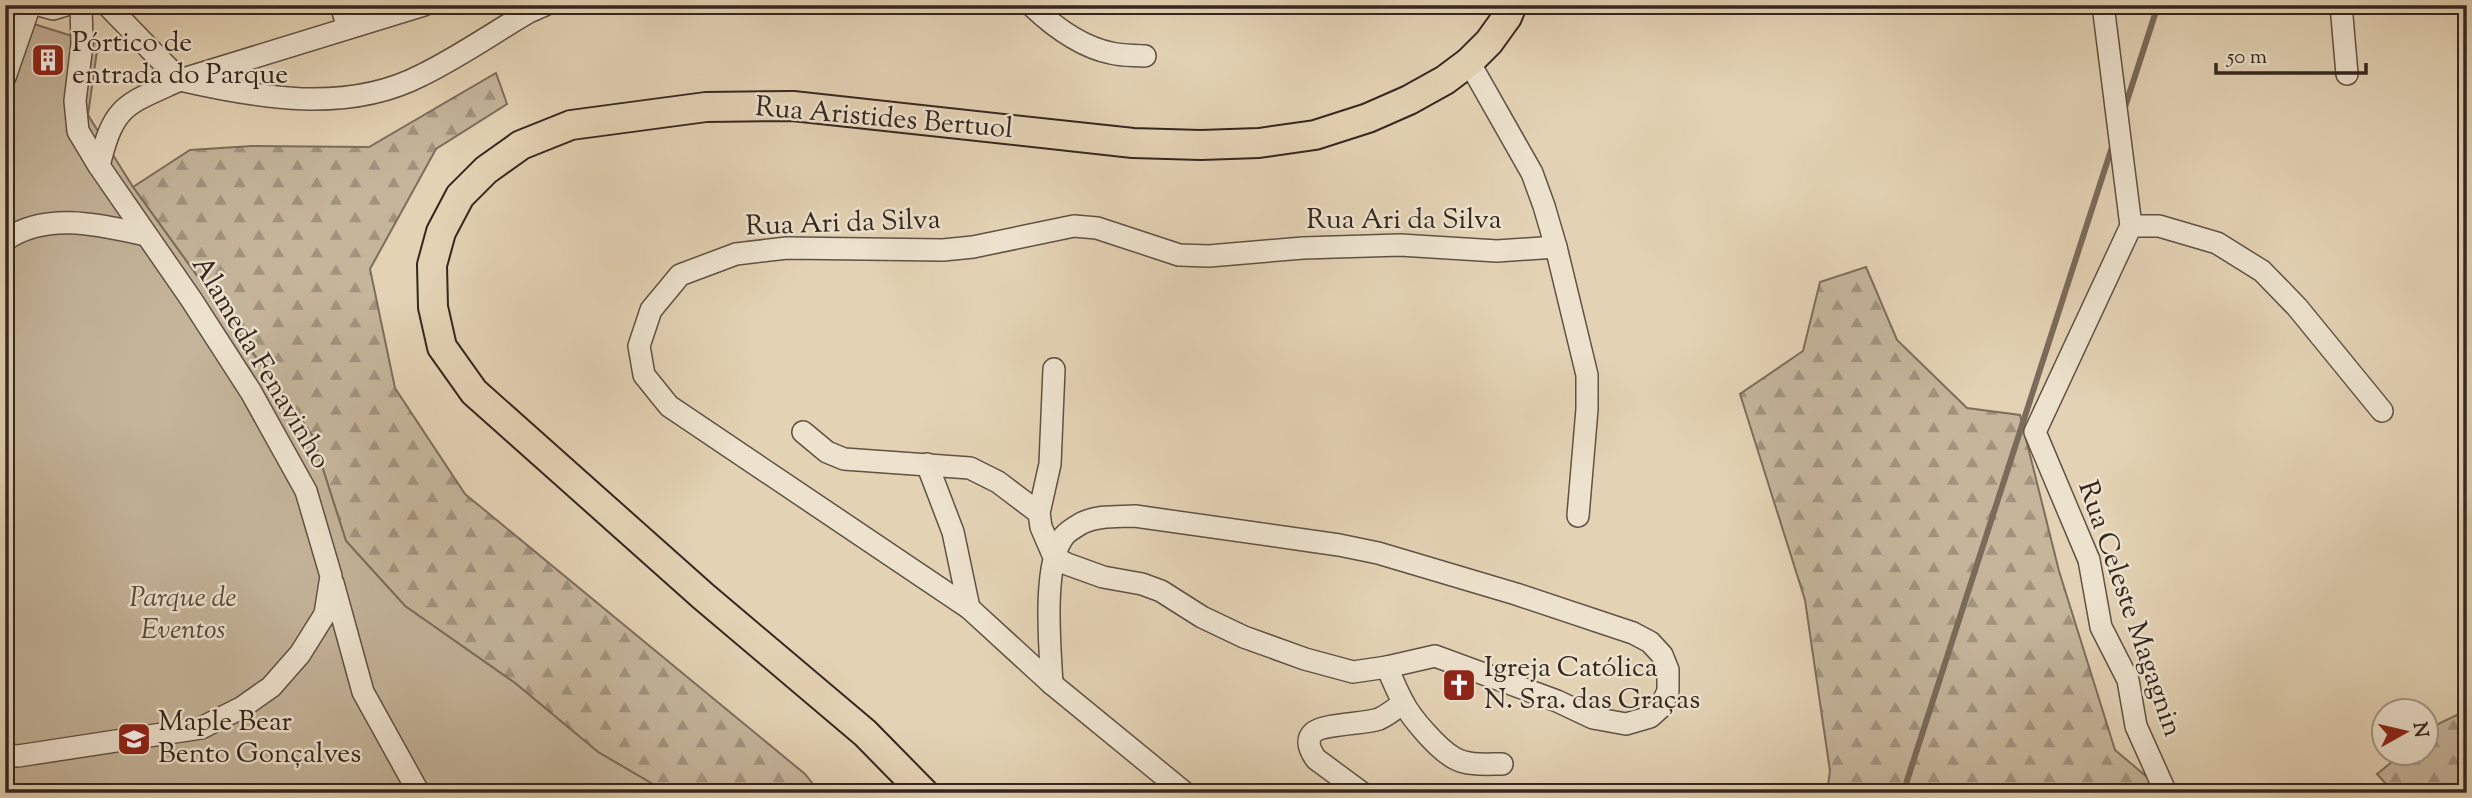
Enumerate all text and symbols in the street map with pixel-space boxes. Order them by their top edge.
place label: Pórtico de entrada do Parque [72,24,288,96]
scale bar [2216,32,2367,76]
building icon: Pórtico de entrada do Parque [29,41,67,79]
text: 50 m [2226,43,2267,73]
street label: Rua Aristides Bertuol [753,88,1015,150]
street label: Rua Ari da Silva [745,201,941,247]
street label: Rua Ari da Silva [1306,201,1502,241]
street label: Alameda Fenavinho [181,249,339,477]
street label: Rua Celeste Magagnin [2066,476,2192,742]
park label: Parque de Eventos [129,579,237,651]
place label: Igreja Católica N. Sra. das Graças [1484,649,1700,721]
church icon: Igreja Católica N. Sra. das Graças [1440,666,1478,704]
north arrow [2370,696,2440,766]
place label: Maple Bear Bento Gonçalves [158,703,361,775]
school or university icon: Maple Bear Bento Gonçalves [115,720,153,758]
text: N [2405,721,2434,739]

